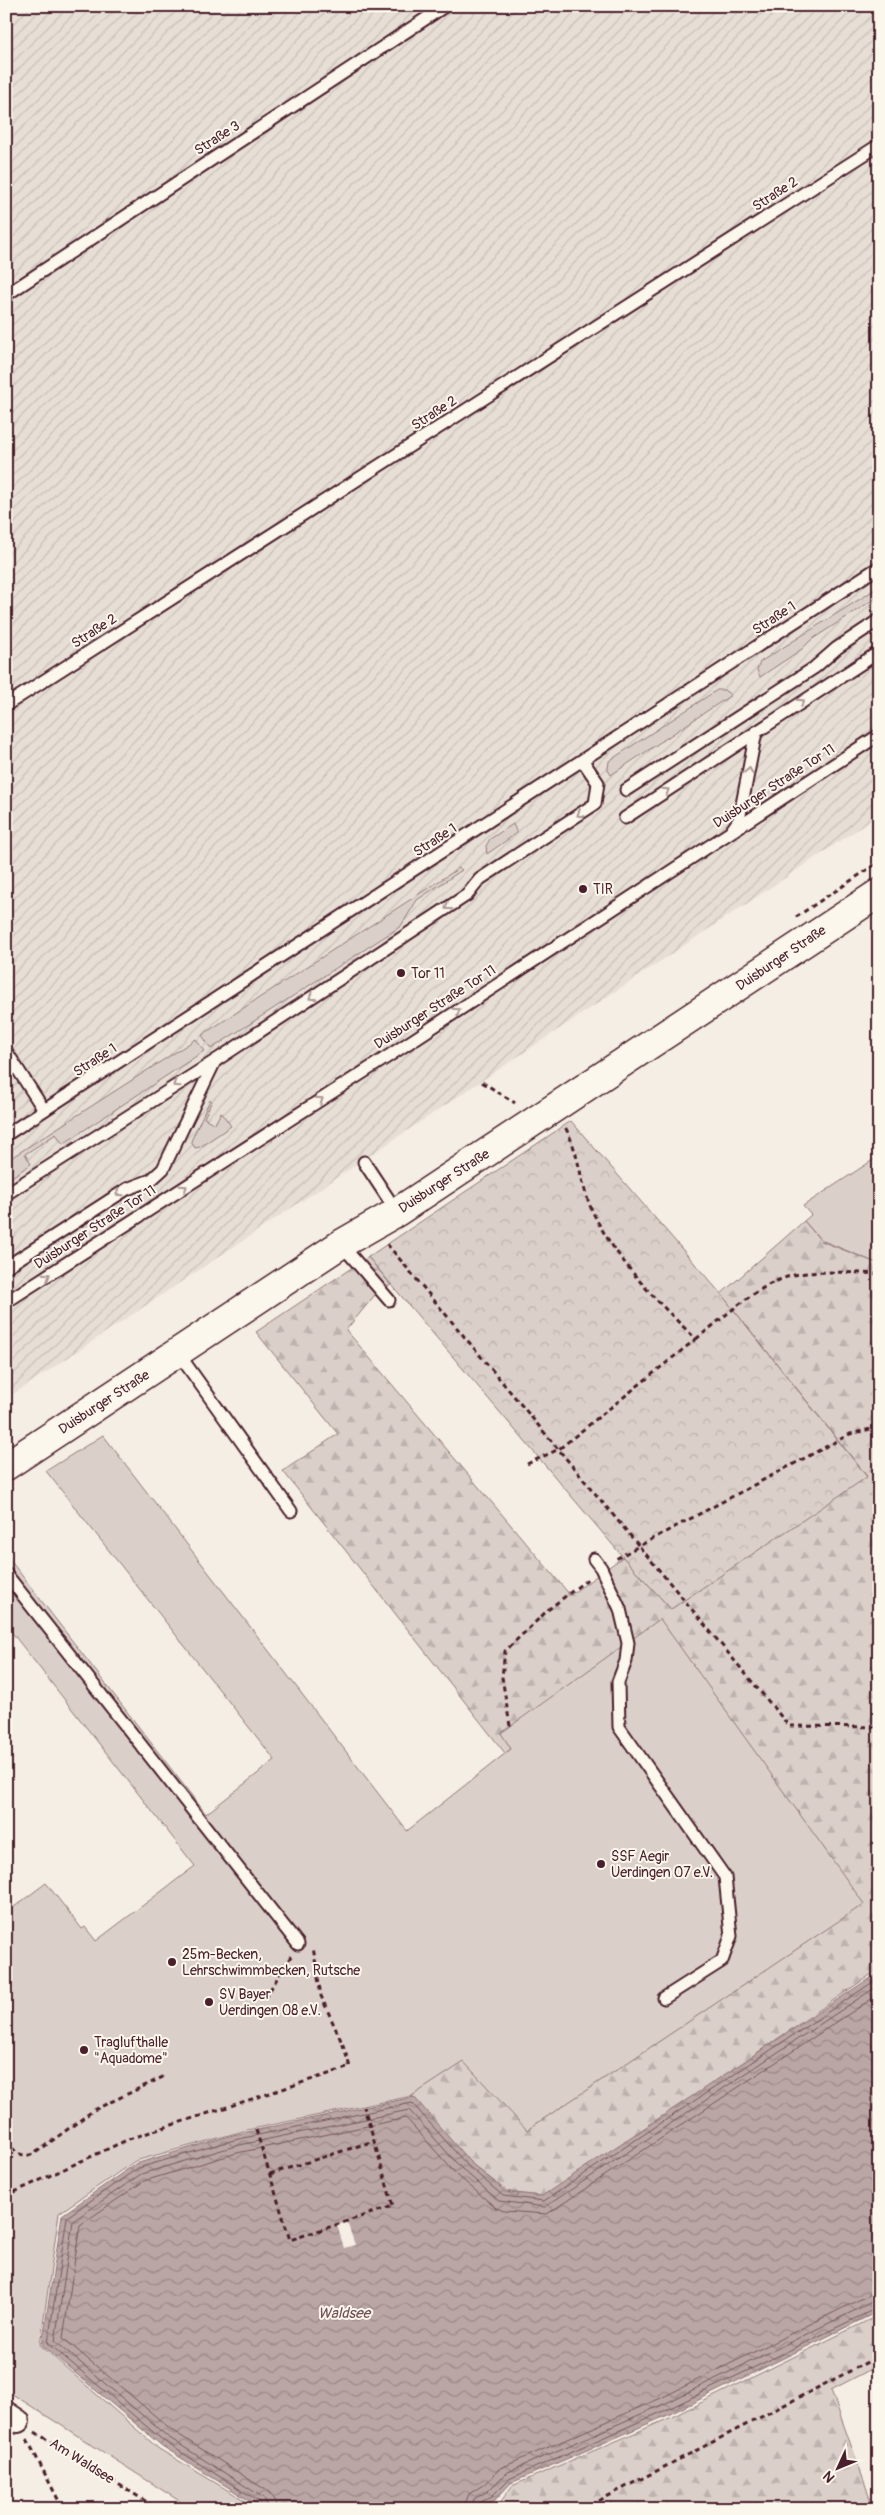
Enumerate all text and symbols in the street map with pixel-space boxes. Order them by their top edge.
street label: Straße 3 [191,117,243,159]
street label: Straße 2 [749,173,801,215]
street label: Straße 2 [408,392,460,434]
street label: Straße 1 [749,598,799,638]
street label: Straße 2 [68,610,120,652]
one-way arrow [796,699,805,709]
street label: Duisburger Straße Tor 11 [710,740,838,832]
one-way arrow [743,767,753,776]
one-way arrow [660,788,669,798]
one-way arrow [576,808,586,817]
street label: Straße 1 [410,820,460,860]
place label: TIR [593,881,613,898]
marker: TIR [577,883,589,895]
one-way arrow [445,901,454,911]
street label: Duisburger Straße [733,922,829,994]
street label: Duisburger Straße Tor 11 [371,961,499,1053]
place label: Tor 11 [411,965,445,982]
marker: Tor 11 [395,967,407,979]
one-way arrow [309,990,318,1000]
one-way arrow [451,1008,460,1018]
street label: Straße 1 [70,1040,120,1080]
one-way arrow [172,1078,181,1087]
one-way arrow [315,1097,324,1106]
street label: Duisburger Straße [395,1145,493,1217]
street label: Duisburger Straße Tor 11 [31,1181,159,1273]
one-way arrow [178,1184,187,1194]
one-way arrow [115,1187,124,1197]
one-way arrow [42,1272,51,1282]
street label: Duisburger Straße [55,1366,153,1438]
place label: SSF Aegir Uerdingen 07 e.V. [611,1848,713,1881]
marker: SSF Aegir Uerdingen 07 e.V. [595,1858,607,1870]
place label: 25m-Becken, Lehrschwimmbecken, Rutsche [182,1946,360,1979]
marker: 25m-Becken, Lehrschwimmbecken, Rutsche [166,1956,178,1968]
place label: SV Bayer Uerdingen 08 e.V. [219,1986,321,2019]
marker: SV Bayer Uerdingen 08 e.V. [203,1996,215,2008]
place label: Traglufthalle "Aquadome" [94,2034,168,2067]
marker: Traglufthalle "Aquadome" [78,2044,90,2056]
water label: Waldsee [318,2304,372,2323]
street label: Am Waldsee [47,2434,118,2488]
north arrow [812,2442,862,2492]
text: N [820,2467,838,2486]

